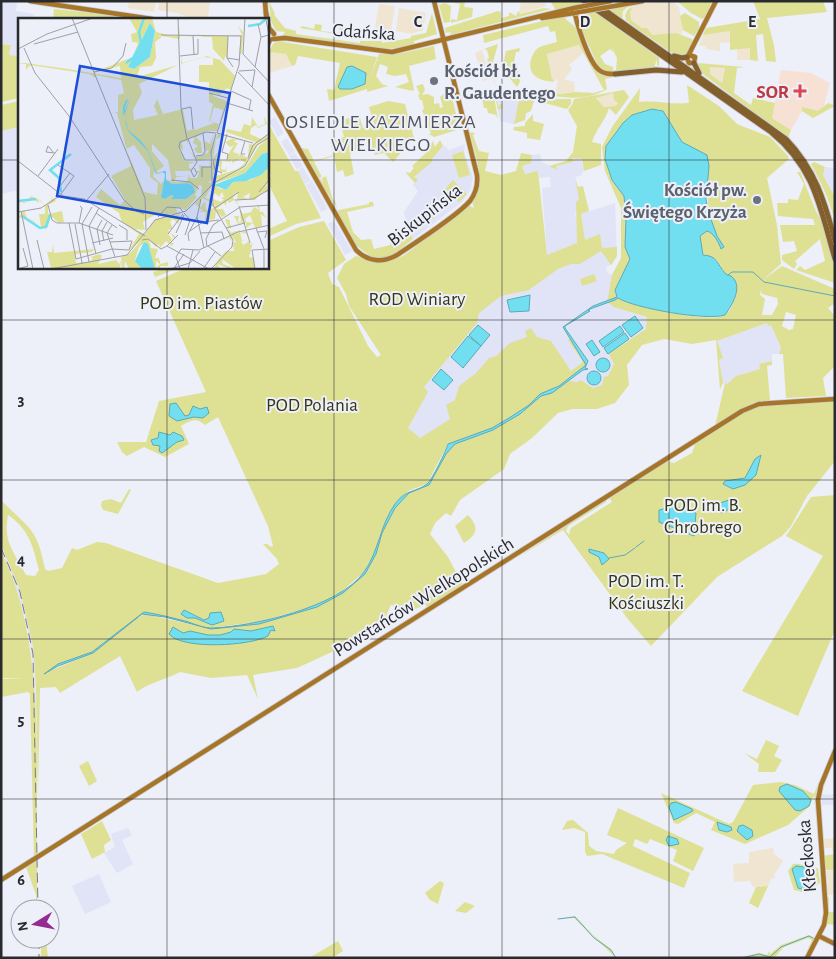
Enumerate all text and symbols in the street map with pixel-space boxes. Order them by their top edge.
text: C [414,14,423,30]
text: D [580,14,591,30]
text: E [748,14,756,30]
inset map [18,18,269,269]
street label: Gdańska [332,21,396,44]
place label: Kościół bł. R. Gaudentego [444,62,556,103]
marker: Kościół bł. R. Gaudentego [428,75,440,87]
place label: SOR [756,83,789,102]
marker: SOR [793,84,807,98]
district label: OSIEDLE KAZIMIERZA WIELKIEGO [285,112,477,155]
street label: Biskupińska [384,180,466,250]
place label: Kościół pw. Świętego Krzyża [623,181,747,222]
marker: Kościół pw. Świętego Krzyża [751,194,763,206]
park label: ROD Winiary [369,290,465,309]
park label: POD im. Piastów [140,294,262,313]
text: 3 [18,392,25,408]
park label: POD Polania [266,396,358,415]
park label: POD im. B. Chrobrego [664,496,742,537]
street label: Powstańców Wielkopolskich [330,534,517,661]
text: 4 [17,552,25,568]
park label: POD im. T. Kościuszki [608,572,684,613]
text: 5 [18,712,25,728]
street label: Kłeckoska [795,818,820,893]
text: 6 [17,872,25,888]
north arrow [10,899,60,949]
text: N [15,920,31,932]

